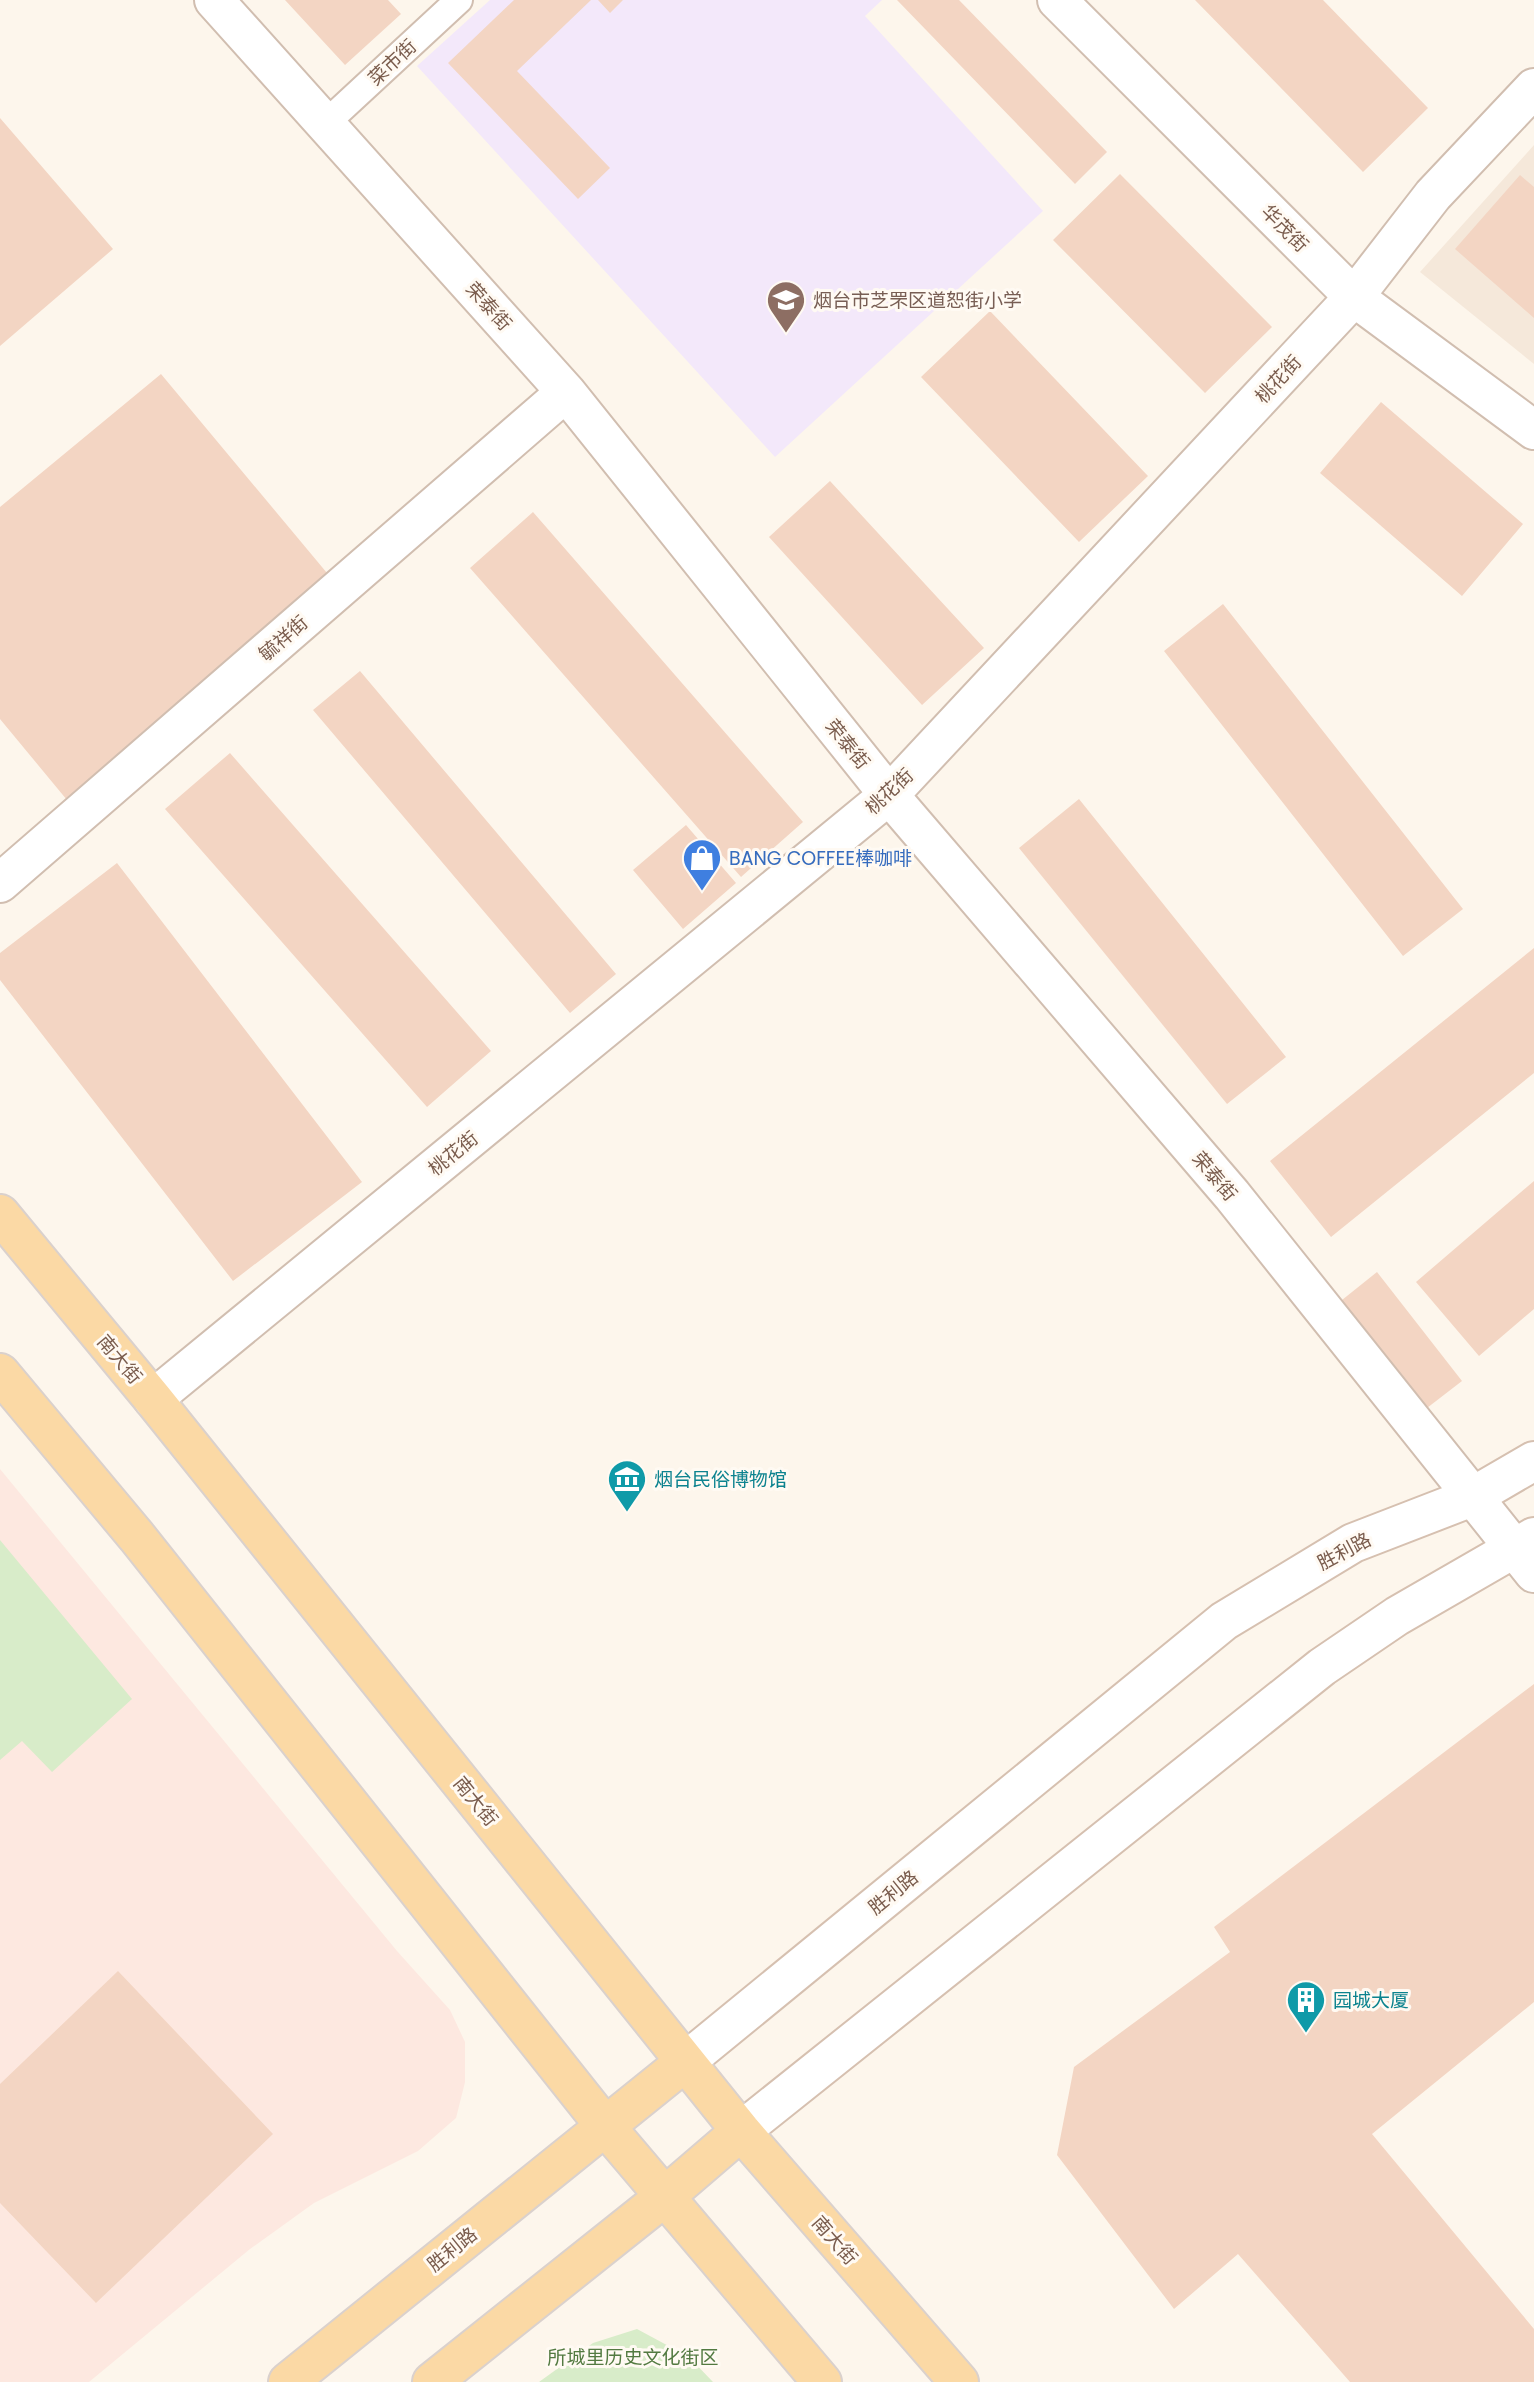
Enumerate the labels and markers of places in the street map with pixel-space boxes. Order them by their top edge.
school or university icon: 烟台市芝罘区道恕街小学 [765,279,807,334]
place label: 烟台市芝罘区道恕街小学 [813,287,1022,314]
shop icon: BANG COFFEE棒咖啡 [681,837,723,892]
place label: BANG COFFEE棒咖啡 [729,845,912,872]
museum icon: 烟台民俗博物馆 [606,1458,648,1513]
place label: 烟台民俗博物馆 [654,1466,787,1493]
building icon: 园城大厦 [1285,1979,1327,2034]
place label: 园城大厦 [1333,1987,1409,2014]

